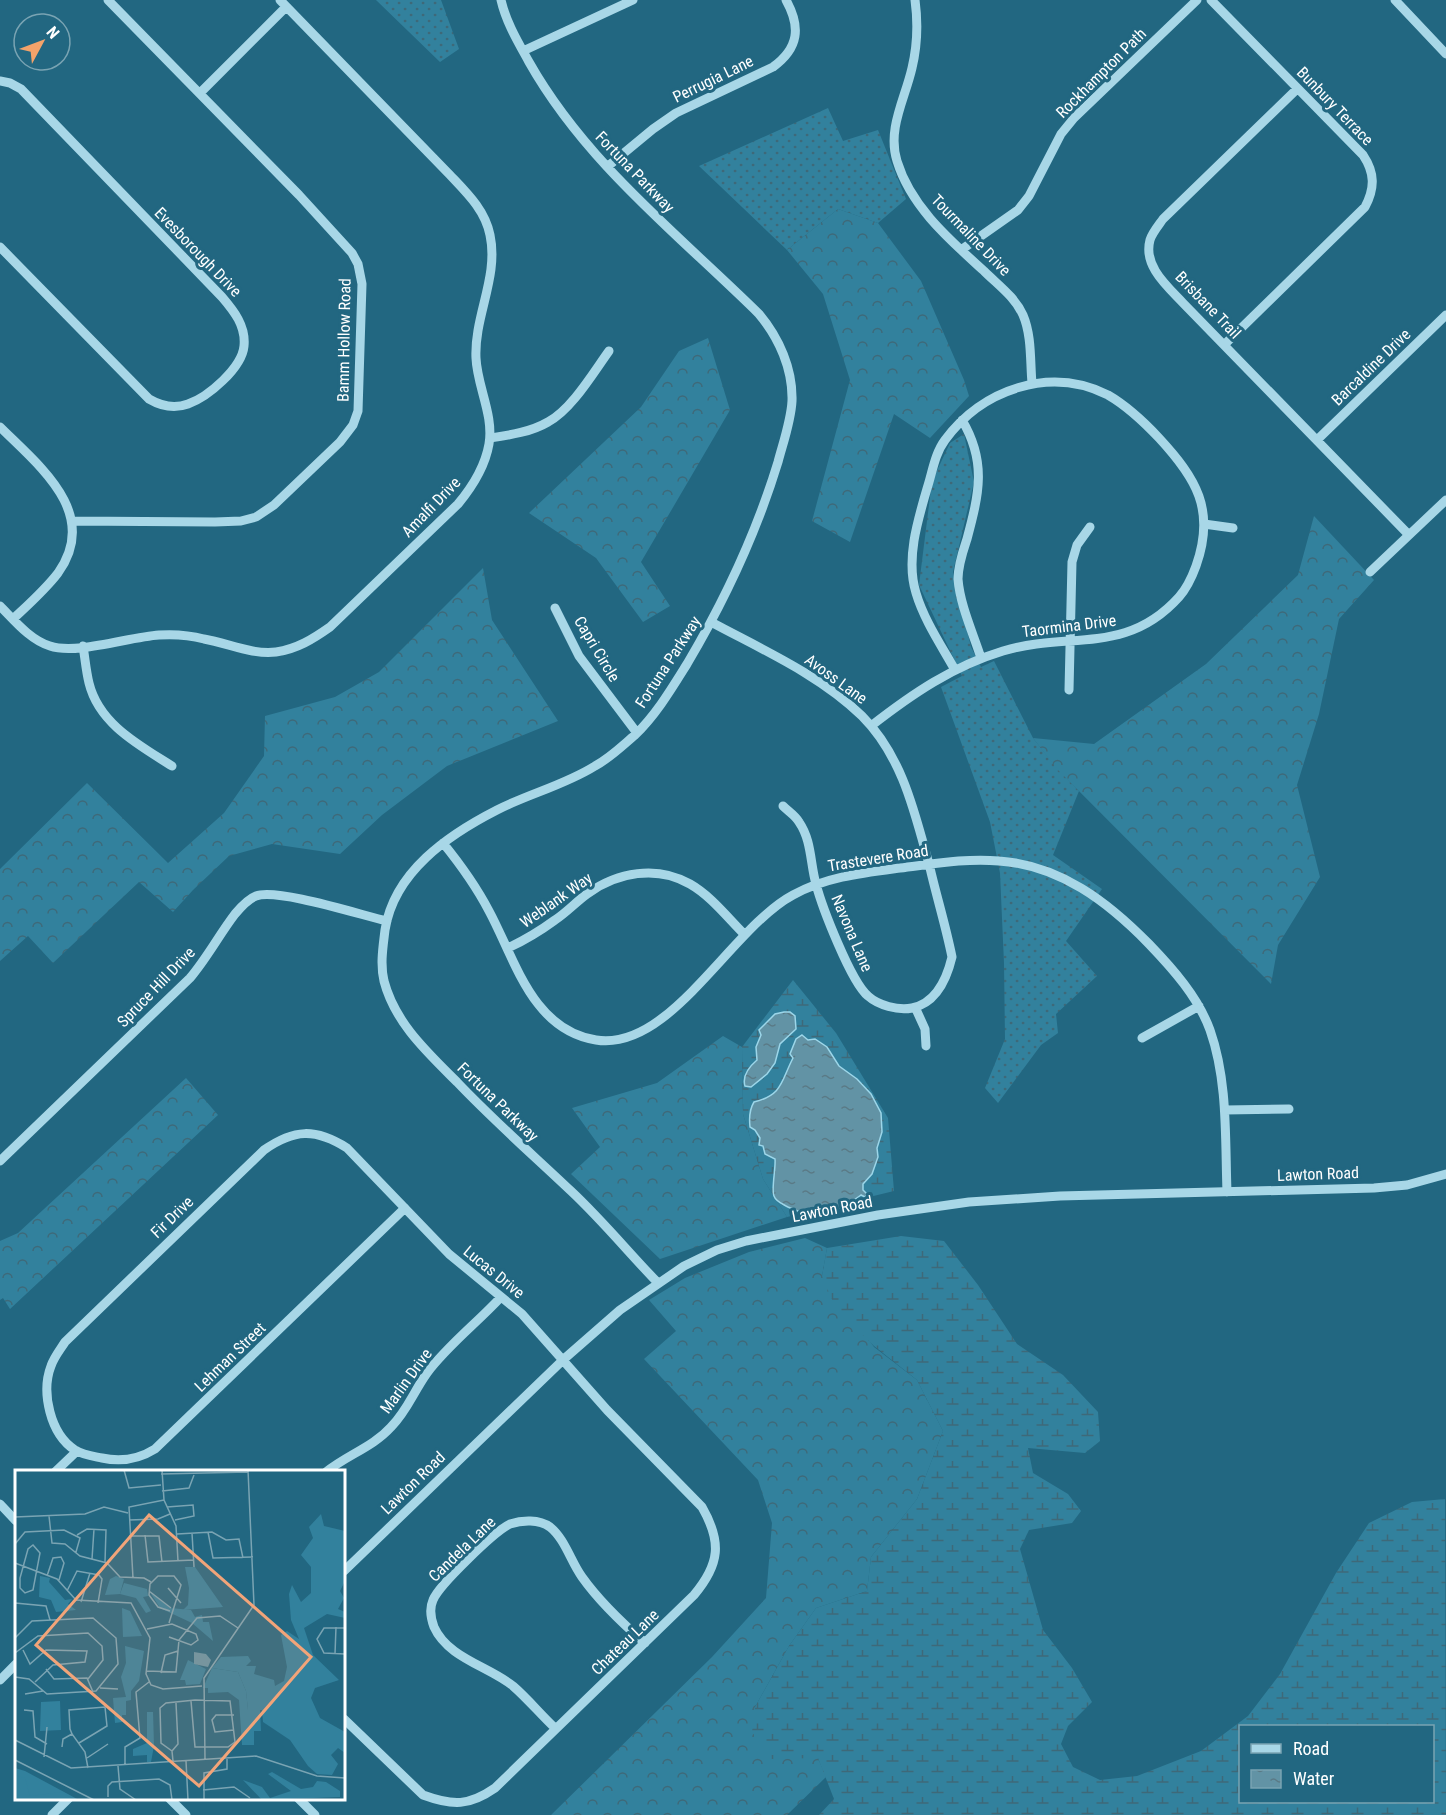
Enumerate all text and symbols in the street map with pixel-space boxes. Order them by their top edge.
north arrow [12,12,72,72]
text: N [43,23,63,42]
street label: Rockhampton Path [1052,24,1150,122]
street label: Perrugia Lane [670,51,756,107]
street label: Bunbury Terrace [1293,63,1377,149]
street label: Fortuna Parkway [592,127,679,217]
street label: Tourmaline Drive [927,190,1015,280]
street label: Evesborough Drive [151,203,245,301]
street label: Brisbane Trail [1171,267,1245,343]
street label: Bamm Hollow Road [333,278,355,402]
street label: Barcaldine Drive [1328,325,1414,409]
street label: Amalfi Drive [398,473,464,541]
street label: Taormina Drive [1021,611,1117,641]
street label: Fortuna Parkway [631,612,705,711]
street label: Capri Circle [570,613,624,685]
street label: Avoss Lane [801,650,871,708]
street label: Trastevere Road [826,841,930,875]
street label: Weblank Way [516,868,596,932]
street label: Navona Lane [827,892,877,974]
street label: Spruce Hill Drive [113,943,199,1031]
street label: Fortuna Parkway [453,1059,543,1146]
street label: Lawton Road [1277,1163,1359,1185]
street label: Fir Drive [147,1192,197,1242]
street label: Lawton Road [790,1192,874,1226]
street label: Lucas Drive [460,1242,528,1302]
street label: Lehman Street [191,1318,270,1396]
street label: Marlin Drive [376,1345,436,1417]
street label: Lawton Road [377,1448,449,1518]
inset map [15,1470,345,1800]
street label: Candela Lane [425,1512,499,1586]
street label: Chateau Lane [587,1605,663,1679]
legend [1239,1725,1434,1803]
text: Road [1293,1738,1329,1759]
text: Water [1293,1768,1335,1789]

